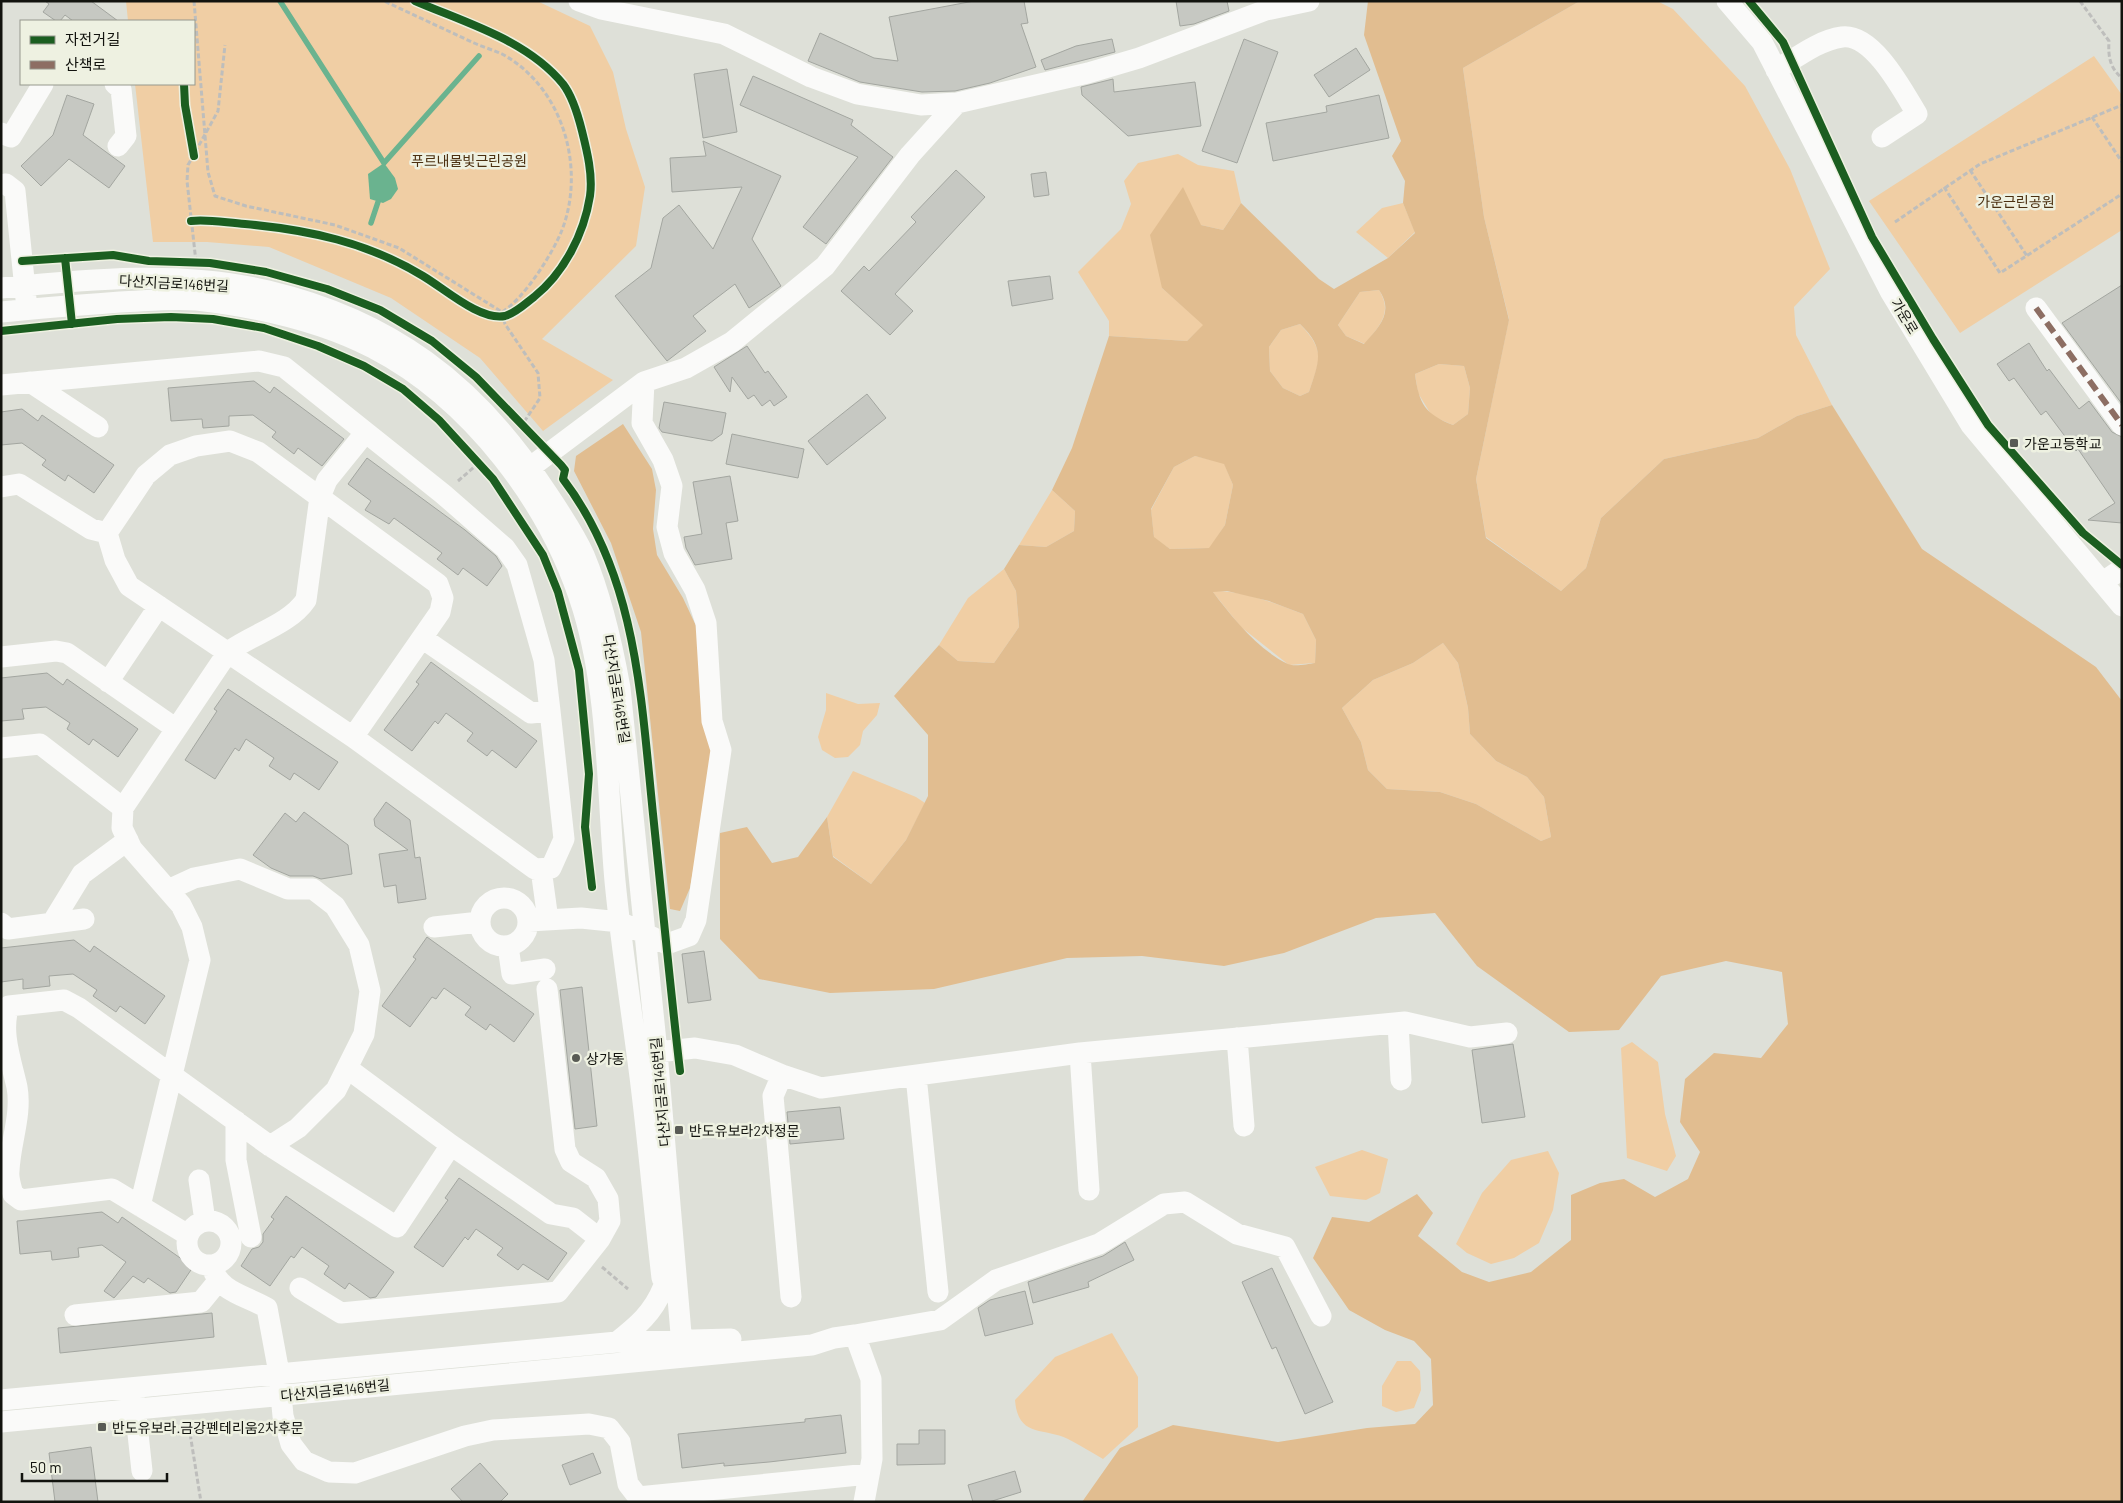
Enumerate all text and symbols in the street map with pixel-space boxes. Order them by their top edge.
legend [20,20,195,85]
text: 자전거길 [65,30,120,48]
text: 산책로 [65,55,106,73]
park label: 푸르내물빛근린공원 [411,152,527,169]
park label: 가운근린공원 [1977,193,2055,210]
street label: 다산지금로146번길 [119,272,229,294]
street label: 가운로 [1888,295,1922,337]
place label: 가운고등학교 [2024,435,2101,452]
marker: 가운고등학교 [2008,437,2020,449]
street label: 다산지금로146번길 [600,633,634,745]
street label: 다산지금로146번길 [647,1036,673,1148]
place label: 상가동 [586,1050,625,1067]
marker: 상가동 [570,1052,582,1064]
place label: 반도유보라2차정문 [689,1122,800,1139]
marker: 반도유보라2차정문 [673,1124,685,1136]
street label: 다산지금로146번길 [279,1376,391,1404]
place label: 반도유보라.금강펜테리움2차후문 [112,1419,304,1436]
marker: 반도유보라.금강펜테리움2차후문 [96,1421,108,1433]
scale bar [22,1450,168,1482]
text: 50 m [30,1458,62,1476]

